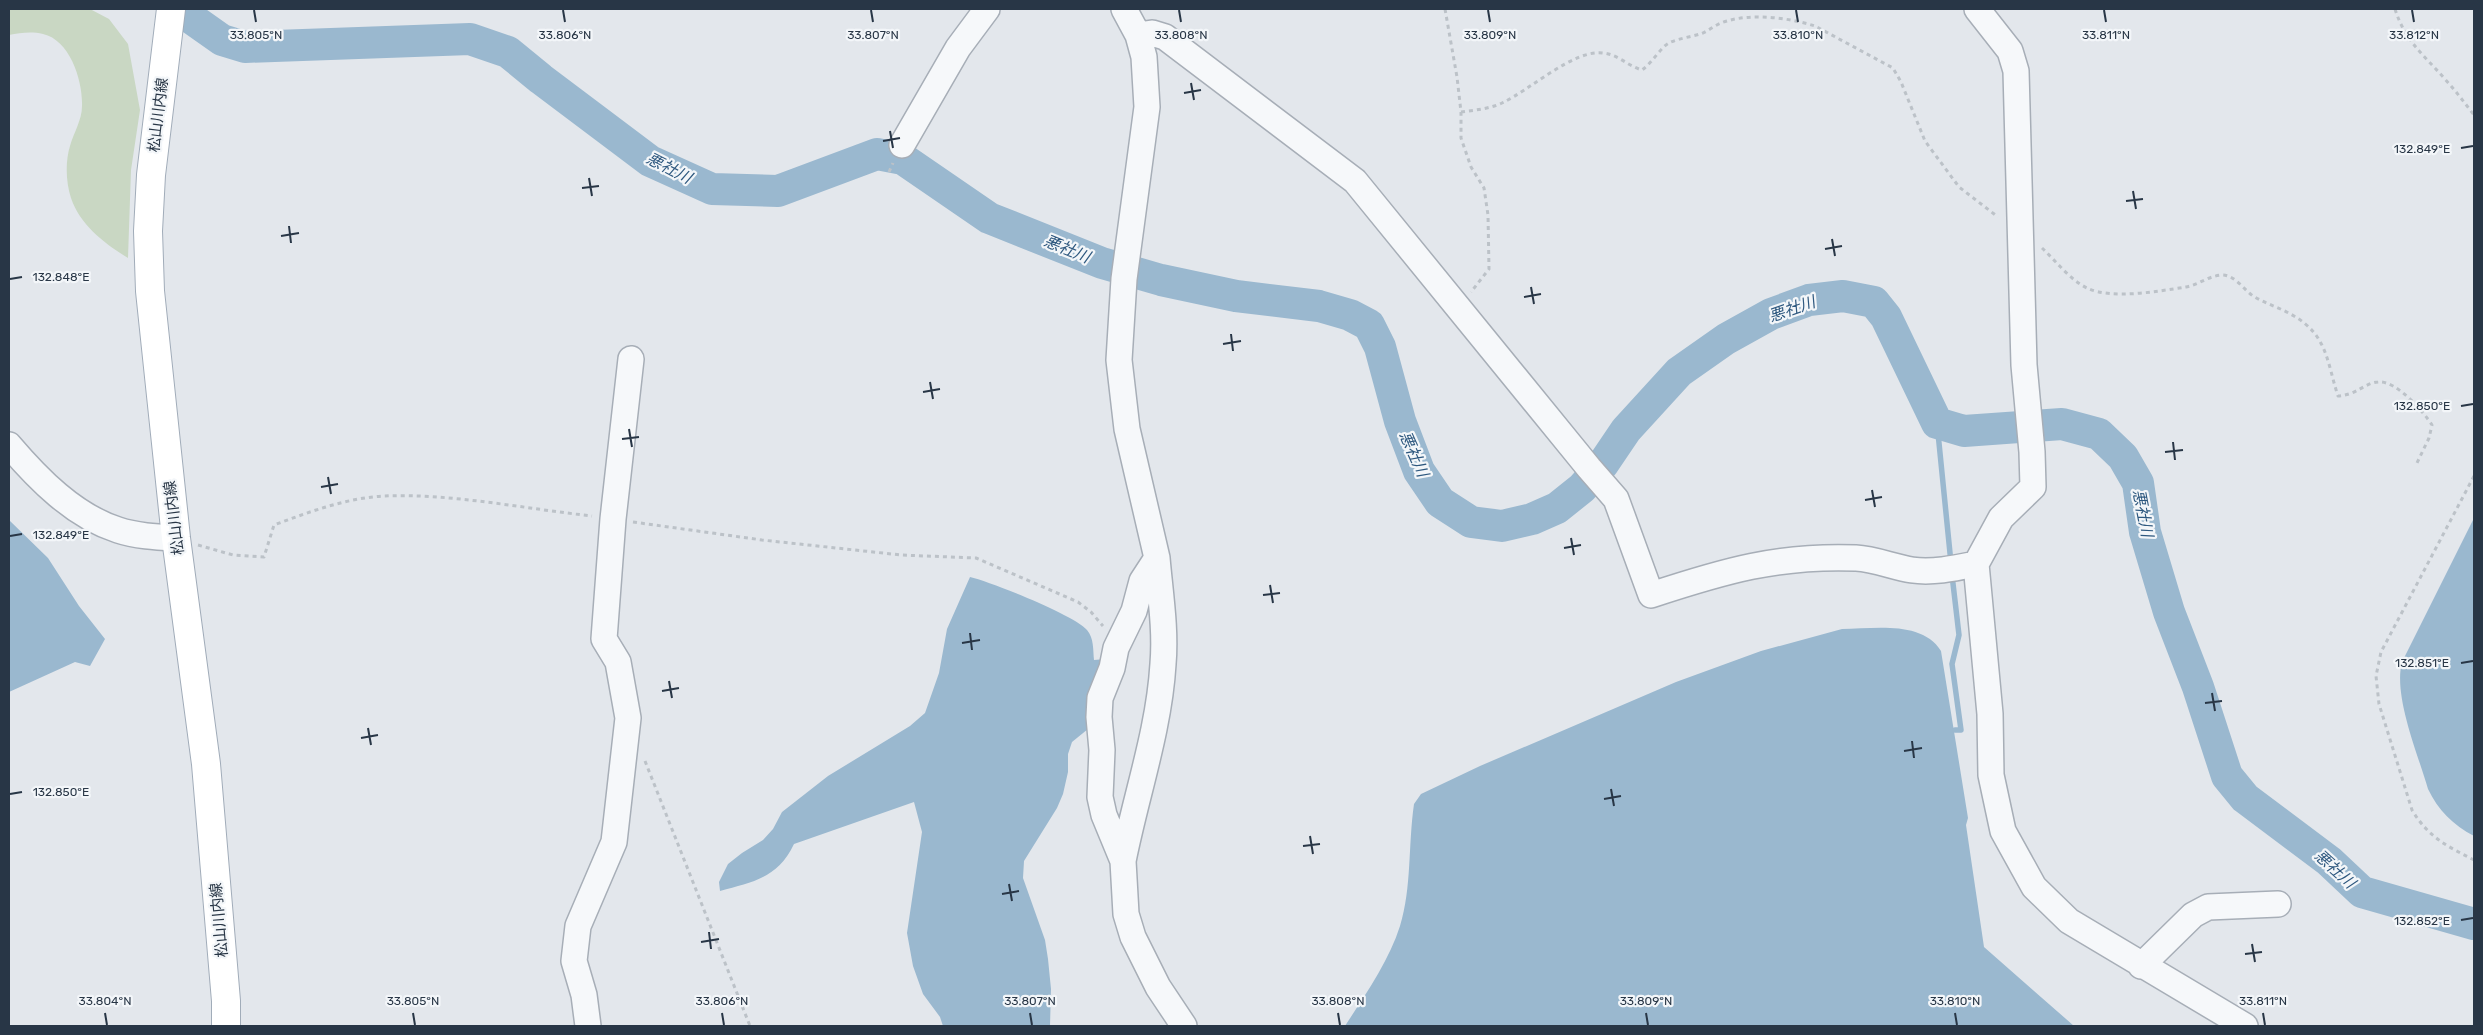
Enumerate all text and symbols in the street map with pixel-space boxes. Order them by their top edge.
text: 33.805°N [230,28,282,42]
text: 33.806°N [539,28,591,42]
text: 33.807°N [847,28,899,42]
text: 33.808°N [1154,28,1208,42]
text: 33.809°N [1464,28,1516,42]
text: 33.810°N [1773,28,1823,42]
text: 33.811°N [2082,28,2130,42]
text: 33.812°N [2389,28,2439,42]
street label: 松山川内線 [144,77,172,153]
text: 132.849°E [2394,142,2450,156]
water label: 悪社川 [643,149,696,188]
water label: 悪社川 [1041,231,1095,268]
text: 132.848°E [33,270,89,284]
water label: 悪社川 [1766,292,1820,326]
text: 132.850°E [2394,399,2450,413]
water label: 悪社川 [1396,428,1433,482]
street label: 松山川内線 [160,480,188,556]
water label: 悪社川 [2129,488,2157,540]
text: 132.849°E [33,528,89,542]
text: 132.851°E [2395,656,2449,670]
text: 132.850°E [33,785,89,799]
water label: 悪社川 [2311,846,2361,893]
street label: 松山川内線 [207,882,231,958]
text: 132.852°E [2394,914,2450,928]
text: 33.804°N [78,994,132,1008]
text: 33.805°N [387,994,439,1008]
text: 33.806°N [696,994,748,1008]
text: 33.807°N [1004,994,1056,1008]
text: 33.808°N [1311,994,1365,1008]
text: 33.809°N [1620,994,1672,1008]
text: 33.810°N [1930,994,1980,1008]
text: 33.811°N [2239,994,2287,1008]

